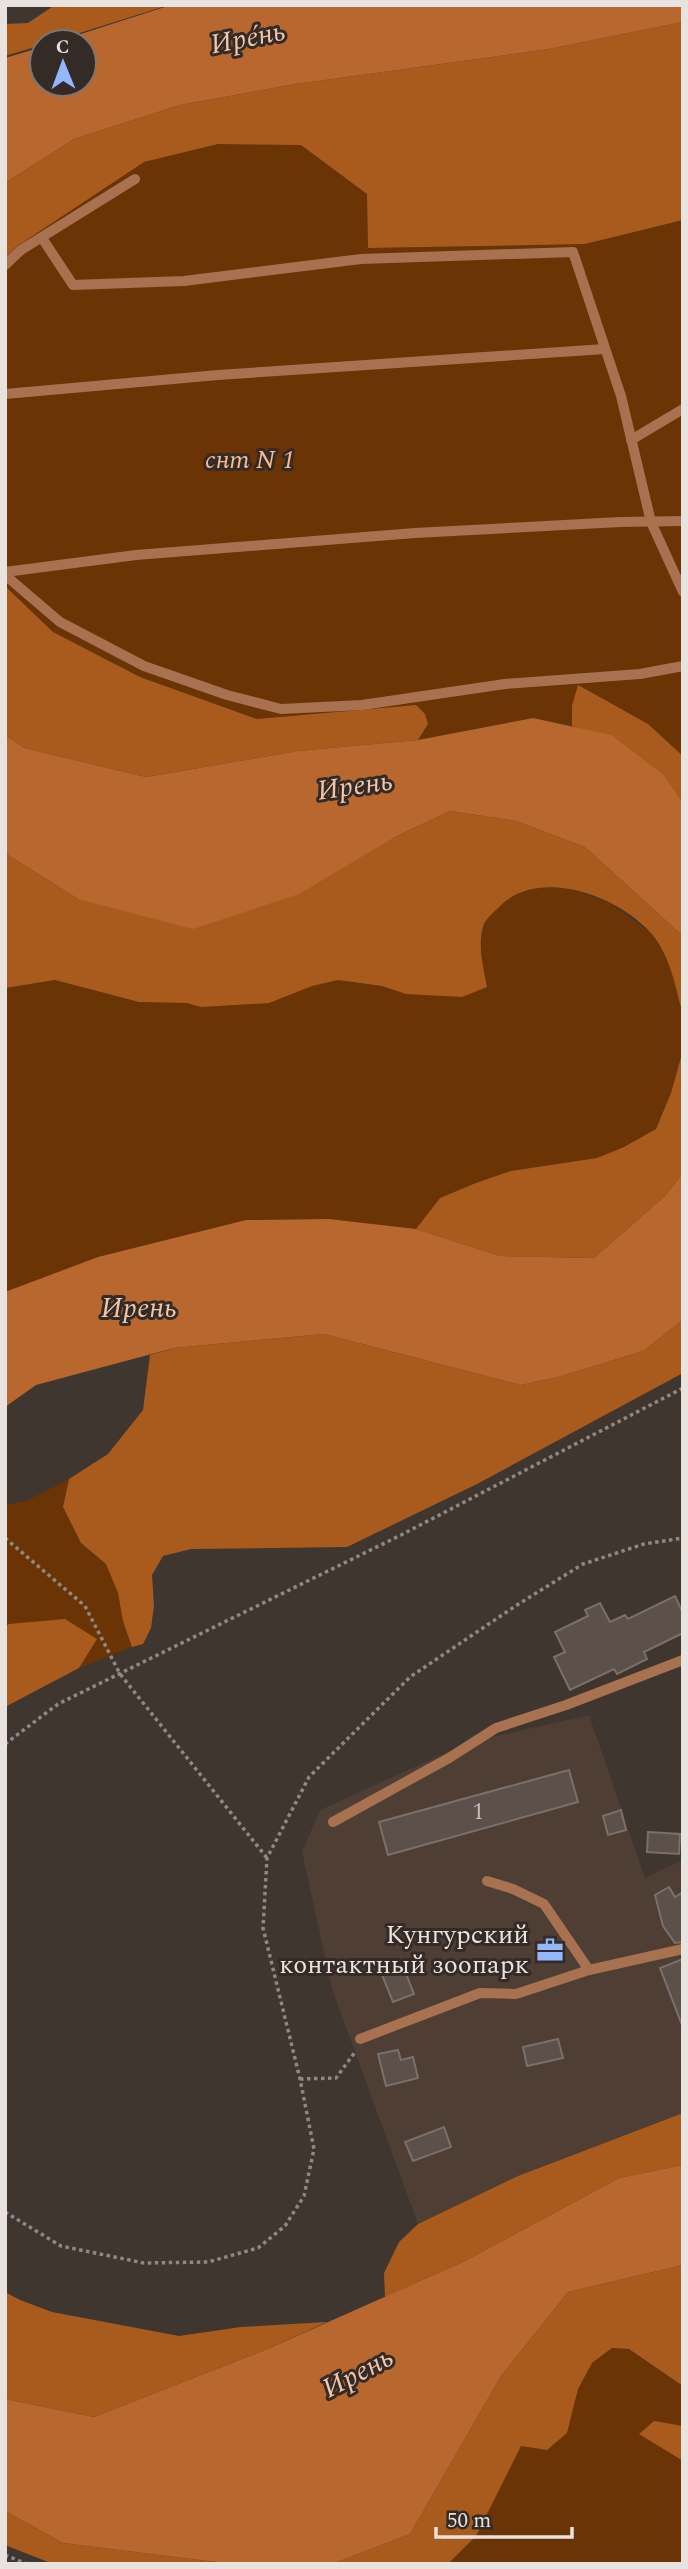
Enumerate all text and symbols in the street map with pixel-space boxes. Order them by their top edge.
water label: Ире́нь [207,10,289,66]
north arrow [28,28,98,98]
text: С [56,33,70,62]
park label: снт N 1 [205,440,295,480]
water label: Ирень [314,759,396,813]
water label: Ирень [101,1287,177,1330]
house number: 1 [472,1795,484,1830]
place label: Кунгурский контактный зоопарк [279,1915,529,1985]
office icon: Кунгурский контактный зоопарк [535,1935,565,1965]
water label: Ирень [314,2336,402,2410]
scale bar [436,2496,572,2540]
text: 50 m [447,2505,491,2537]

